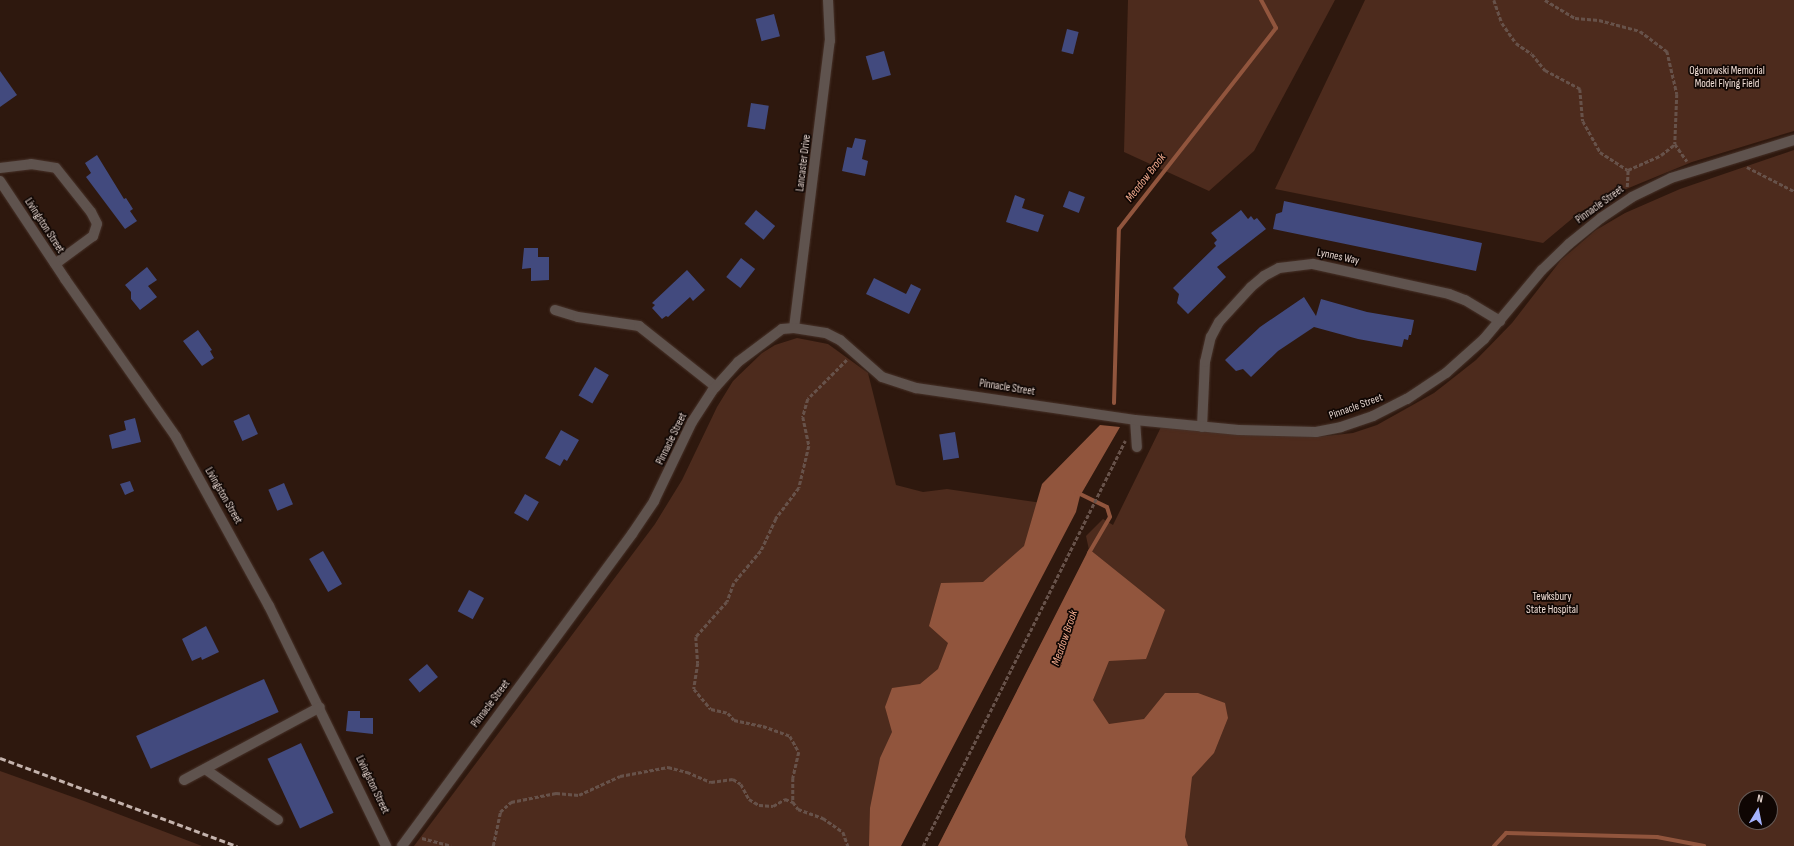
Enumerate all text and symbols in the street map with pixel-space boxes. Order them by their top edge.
park label: Ogonowski Memorial Model Flying Field [1689,65,1765,91]
street label: Lancaster Drive [794,134,814,192]
water label: Meadow Brook [1123,151,1169,205]
street label: Pinnacle Street [1573,183,1627,227]
street label: Livingston Street [21,196,67,256]
street label: Lynnes Way [1316,246,1360,268]
street label: Pinnacle Street [978,377,1036,399]
street label: Pinnacle Street [1327,391,1385,423]
street label: Pinnacle Street [654,411,690,467]
street label: Livingston Street [202,465,244,527]
park label: Tewksbury State Hospital [1526,591,1578,617]
water label: Meadow Brook [1049,608,1081,668]
street label: Pinnacle Street [469,678,513,730]
street label: Livingston Street [352,754,392,816]
north arrow [1738,790,1778,830]
text: N [1756,792,1764,806]

